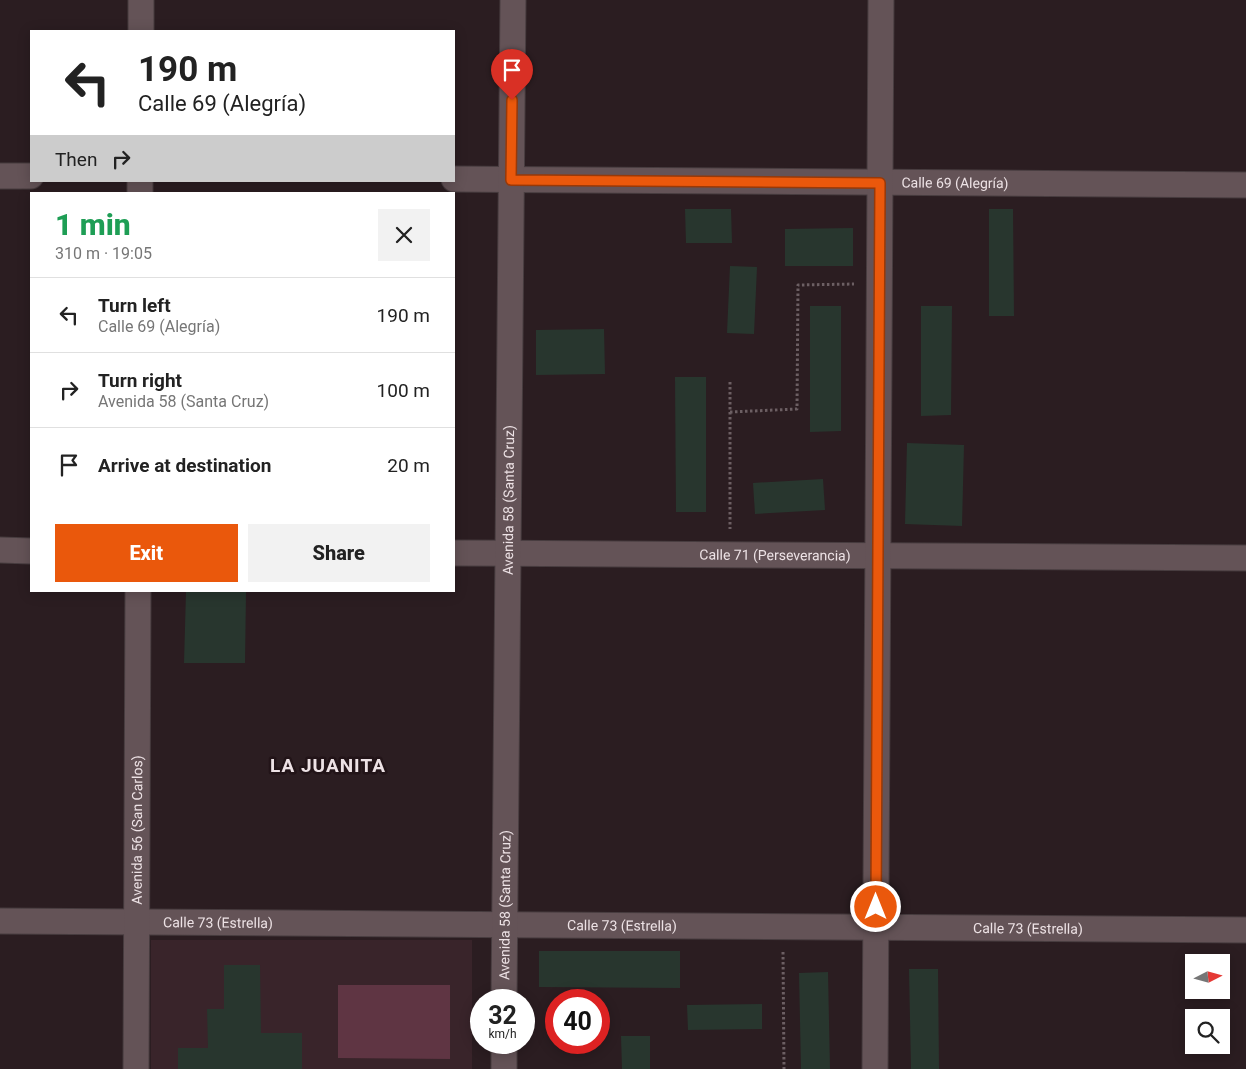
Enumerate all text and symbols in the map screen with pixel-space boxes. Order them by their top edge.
text: 190 m [138,49,237,90]
pin [491,49,533,100]
icon: left [55,50,120,115]
icon: arrive [498,56,526,84]
text: Calle 69 (Alegría) [138,91,306,116]
icon: right [107,145,135,173]
text: Then [55,148,97,171]
street label: Calle 69 (Alegría) [901,174,1009,192]
text: 1 min [55,207,131,242]
button: close [378,209,430,261]
text: 310 m · 19:05 [55,244,152,263]
text: Turn left [98,294,171,317]
icon: left [55,301,83,329]
text: 190 m [377,304,430,327]
text: Calle 69 (Alegría) [98,317,220,336]
text: Turn right [98,369,182,392]
icon: right [55,376,83,404]
text: 100 m [377,379,430,402]
text: Avenida 58 (Santa Cruz) [98,392,269,411]
street label: Avenida 58 (Santa Cruz) [500,425,518,575]
icon: arrive [55,451,83,479]
text: Arrive at destination [98,454,271,477]
text: 20 m [387,454,430,477]
button: Exit [55,524,238,582]
button: Share [248,524,430,582]
street label: Calle 71 (Perseverancia) [699,547,851,565]
district label: LA JUANITA [270,754,386,777]
street label: Avenida 56 (San Carlos) [129,755,146,905]
street label: Avenida 58 (Santa Cruz) [496,830,515,980]
position arrow [849,880,901,932]
street label: Calle 73 (Estrella) [163,914,273,932]
street label: Calle 73 (Estrella) [567,917,677,935]
street label: Calle 73 (Estrella) [973,920,1083,938]
north arrow [1185,954,1230,999]
map controls [1185,954,1230,1054]
speed limit sign: 40 [545,989,610,1054]
text: 32 [488,1001,517,1030]
button: search [1185,1009,1230,1054]
text: km/h [488,1027,517,1041]

